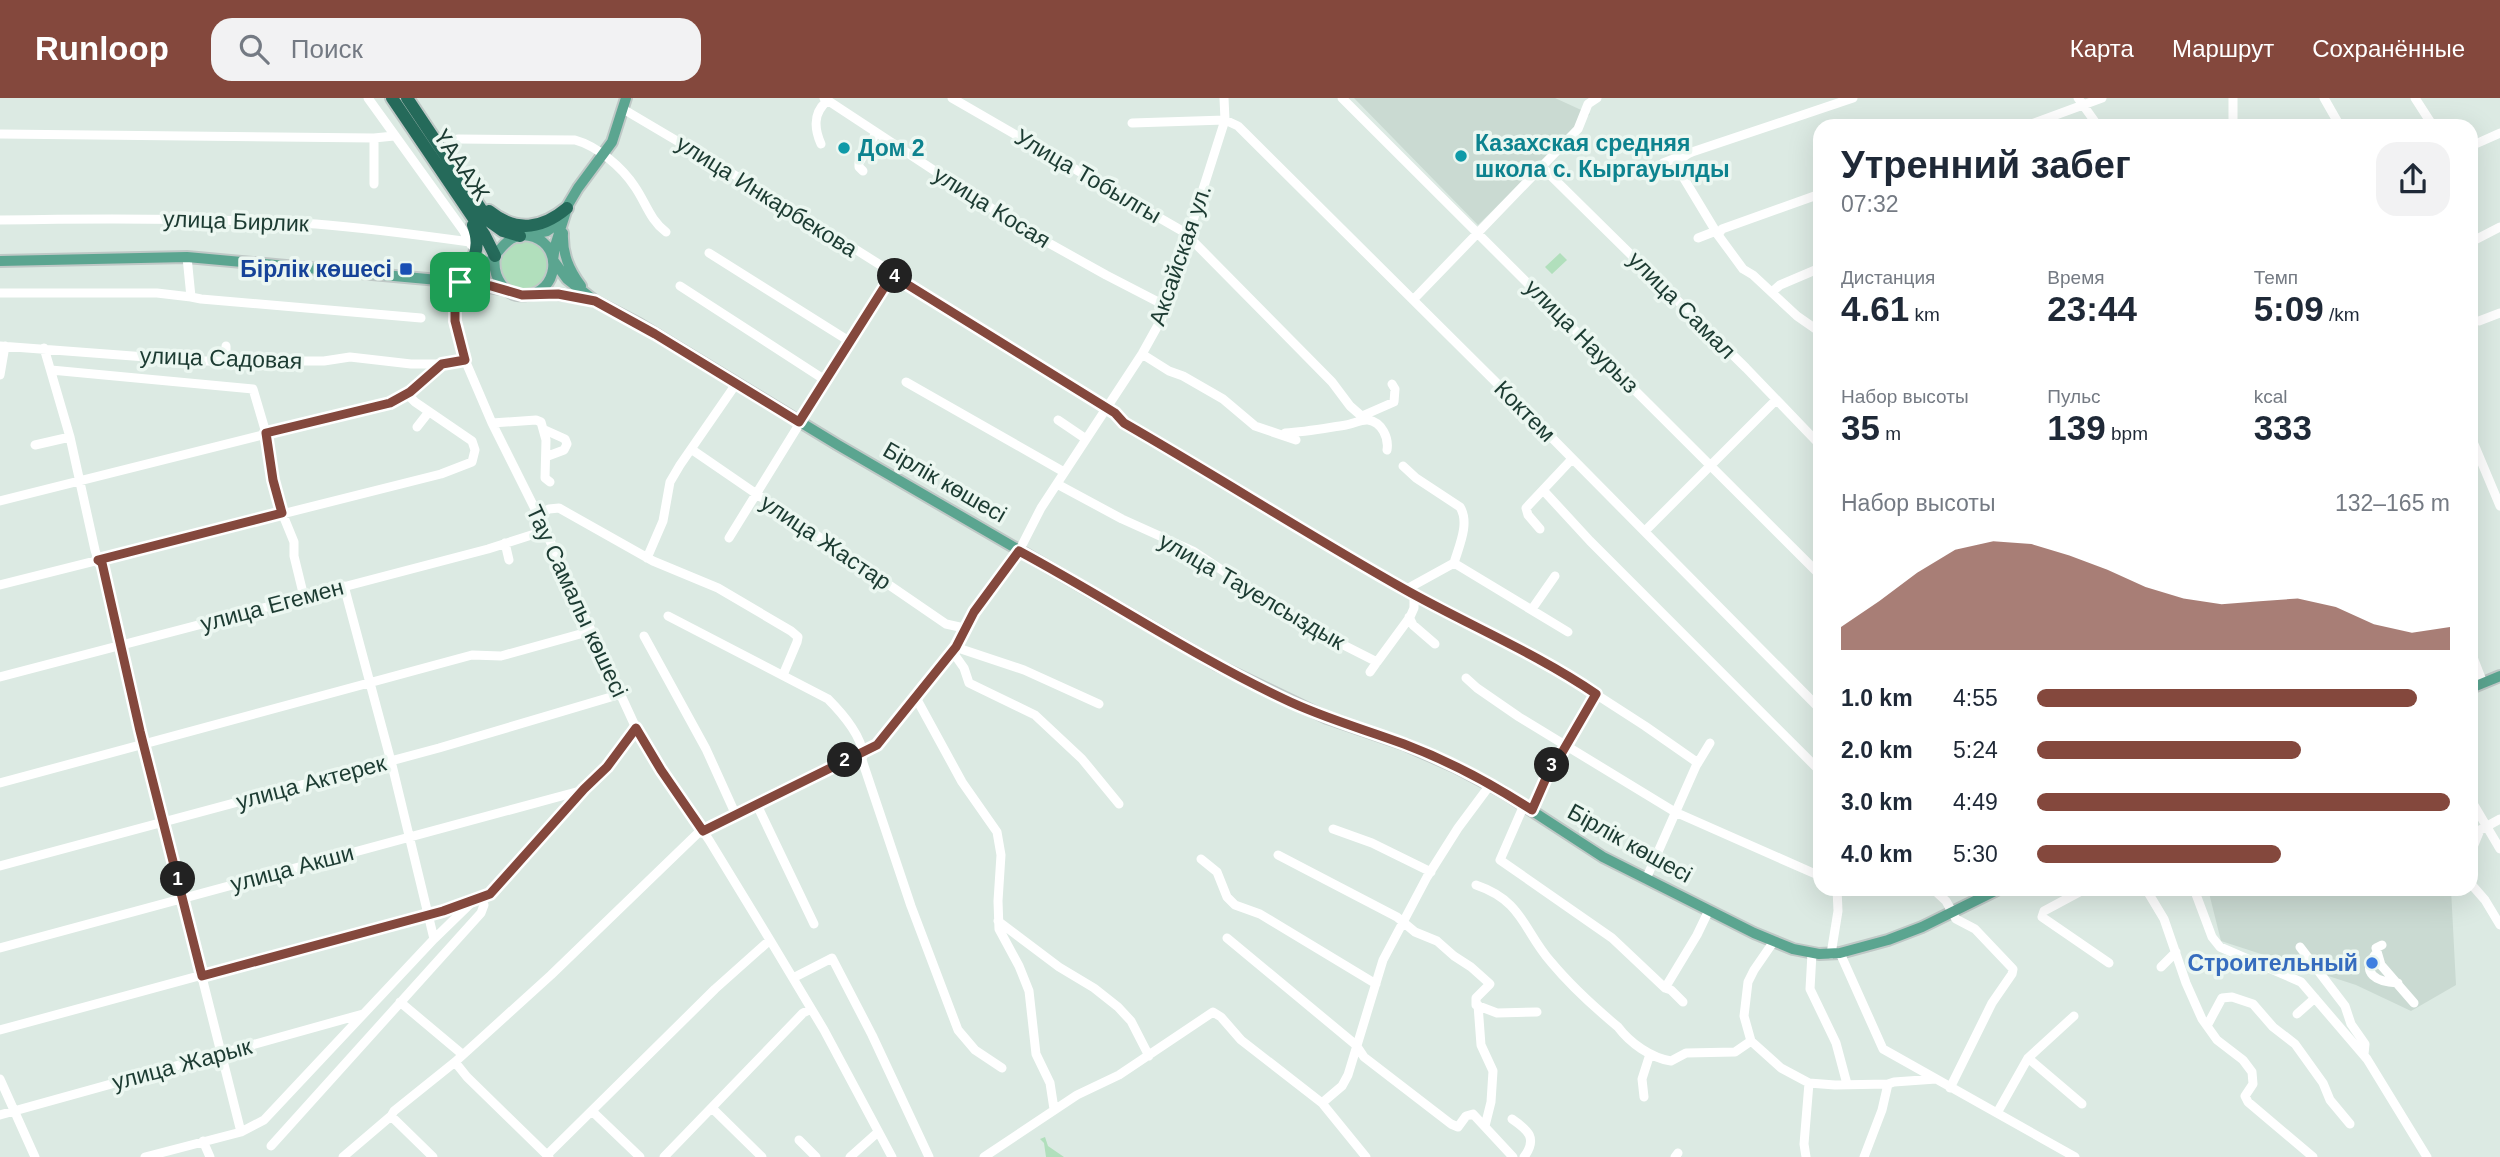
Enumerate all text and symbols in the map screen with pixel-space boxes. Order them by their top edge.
search box [211,18,701,81]
text: Runloop [35,30,169,67]
icon: search [235,30,273,68]
text: Поиск [291,34,363,64]
text: Карта [2070,35,2134,62]
text: Маршрут [2172,35,2274,62]
text: Сохранённые [2312,35,2465,62]
street label: Улица Тобылгы [1010,124,1166,228]
street label: ҮАААЖ [429,125,495,205]
street label: улица Инкарбекова [672,130,863,262]
place label: Казахская средняя школа с. Кыргауылды [1475,130,1730,182]
place label: Дом 2 [858,135,925,161]
marker: Дом 2 [836,140,852,156]
button: share [2376,142,2450,216]
text: Утренний забег [1841,144,2131,186]
marker: Казахская средняя школа с. Кыргауылды [1453,148,1469,164]
street label: улица Косая [929,161,1055,253]
street label: Аксайская ул. [1144,181,1216,329]
text: 07:32 [1841,191,1899,217]
street label: улица Бирлик [163,205,310,237]
street label: улица Самал [1623,246,1741,364]
pin [430,252,490,312]
place label: Бірлік көшесі [240,256,392,282]
pin: 4 [878,258,912,294]
marker: Бірлік көшесі [398,261,414,277]
icon: arrive [441,263,479,301]
text: 4 [889,265,900,286]
text: Дистанция [1841,267,1935,288]
text: Время [2047,267,2105,288]
text: Темп [2254,267,2298,288]
street label: улица Наурыз [1520,274,1644,398]
text: 4.61 [1841,289,1909,328]
text: 23:44 [2047,289,2137,328]
text: 5:09 [2254,289,2324,328]
text: km [1909,304,1940,325]
text: /km [2324,304,2360,325]
street label: улица Садовая [139,342,303,374]
street label: Коктем [1489,375,1561,447]
text: Набор высоты [1841,386,1969,407]
text: Пульс [2047,386,2101,407]
text: kcal [2254,386,2287,407]
text: 35 [1841,408,1880,447]
text: 139 [2047,408,2106,447]
text: 333 [2254,408,2312,447]
text: m [1880,423,1901,444]
text: bpm [2106,423,2148,444]
street label: Бірлік көшесі [879,436,1011,528]
street label: улица Жастар [756,489,896,595]
text: Набор высоты [1841,490,1995,516]
text: 132–165 m [2335,490,2450,516]
street label: Тау Самалы көшесі [521,501,633,701]
street label: улица Тауелсыздык [1155,527,1350,655]
street label: улица Егемен [198,573,346,637]
text: 1.0 km [1841,685,1913,711]
text: 4:55 [1953,685,1998,711]
text: 2.0 km [1841,737,1913,763]
text: 5:24 [1953,737,1998,763]
pin: 2 [828,742,862,778]
pin: 3 [1534,748,1570,782]
street label: улица Актерек [233,749,390,814]
text: 2 [839,749,850,770]
text: 3 [1546,754,1557,775]
text: 3.0 km [1841,789,1913,815]
text: 4:49 [1953,789,1998,815]
street label: Бірлік көшесі [1563,798,1697,888]
street label: улица Акши [228,839,356,897]
text: 4.0 km [1841,841,1913,867]
text: 5:30 [1953,841,1998,867]
pin: 1 [160,862,196,896]
text: 1 [172,868,183,889]
place label: Строительный [2187,950,2358,976]
marker: Строительный [2364,955,2380,971]
street label: улица Жарык [109,1033,255,1095]

